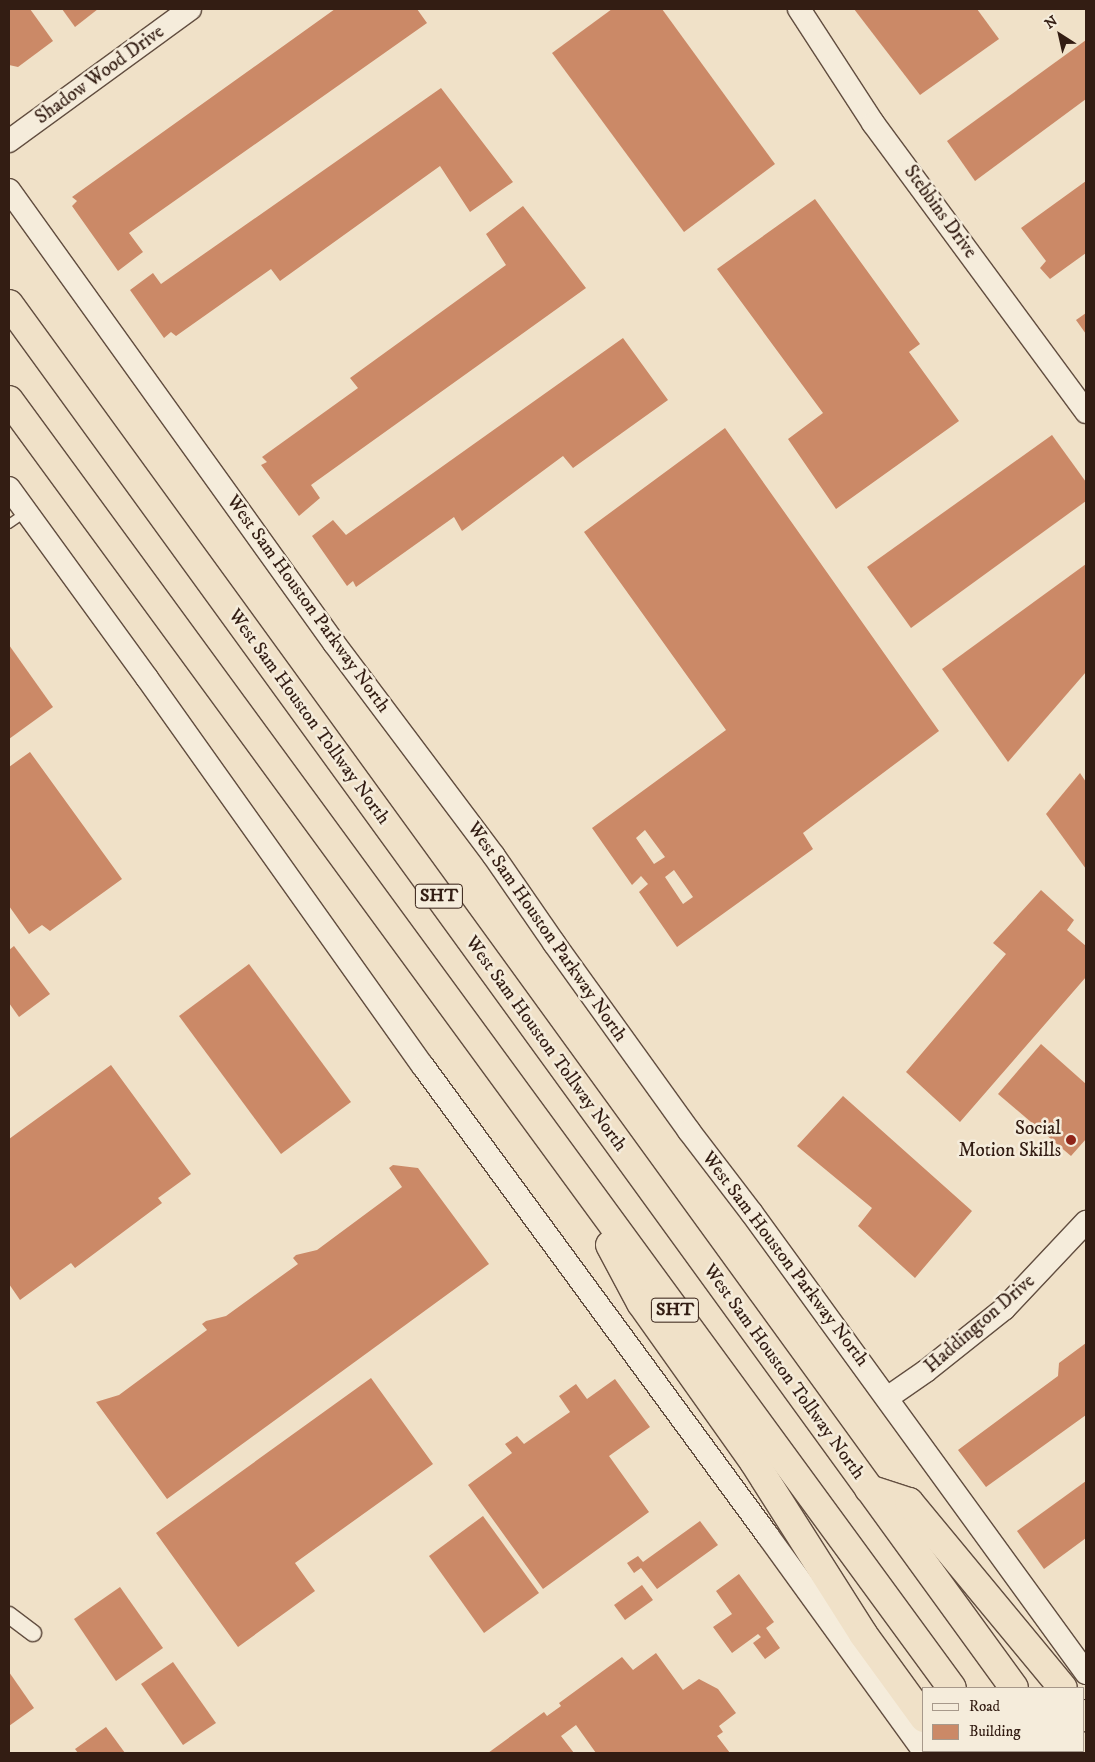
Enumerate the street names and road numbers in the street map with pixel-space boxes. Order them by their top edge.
street label: Shadow Wood Drive [31,21,169,129]
street label: Stebbins Drive [899,161,981,263]
street label: West Sam Houston Parkway North [221,491,395,717]
street label: West Sam Houston Tollway North [223,605,395,829]
street label: West Sam Houston Parkway North [462,818,632,1046]
road number: SHT [414,880,464,911]
street label: West Sam Houston Tollway North [460,932,632,1156]
street label: West Sam Houston Parkway North [697,1147,873,1371]
street label: West Sam Houston Tollway North [698,1260,870,1484]
street label: Haddington Drive [920,1270,1040,1378]
road number: SHT [650,1294,700,1326]

